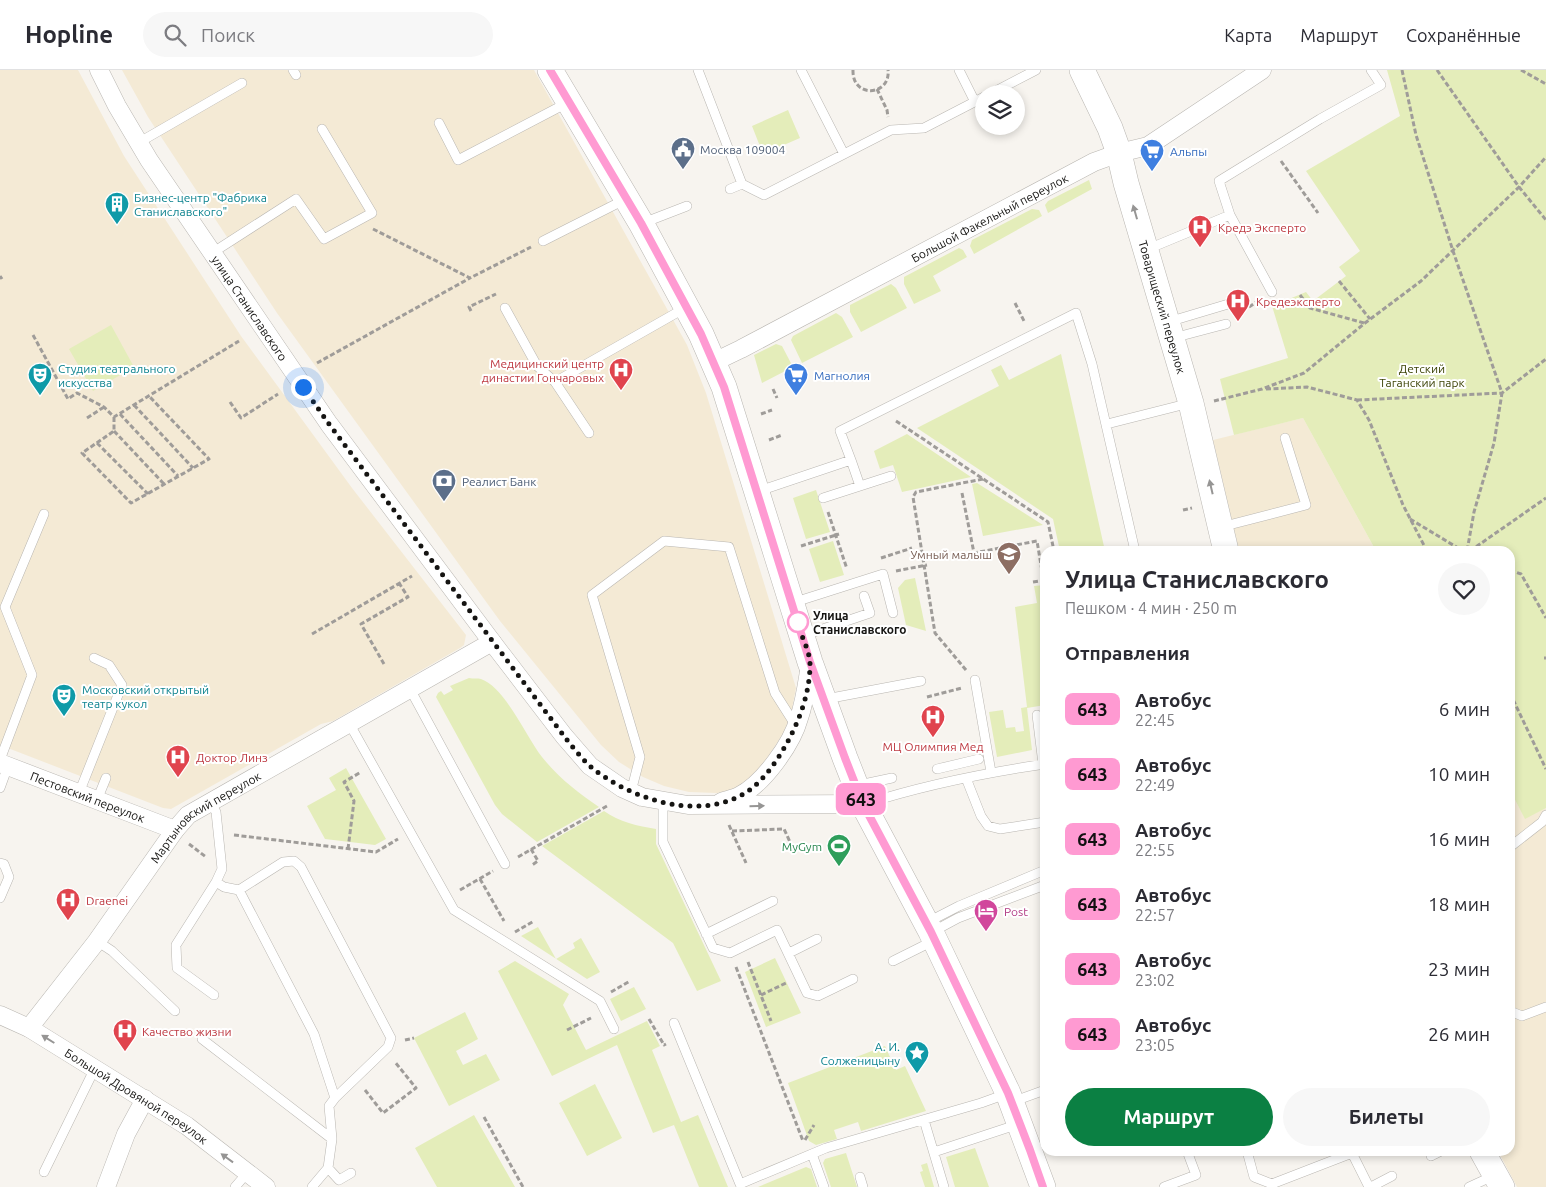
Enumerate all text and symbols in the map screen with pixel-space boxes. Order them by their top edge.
search box [143,12,493,57]
text: Hopline [25,21,113,48]
icon: search [161,21,189,49]
text: Поиск [201,24,255,46]
text: Карта [1224,25,1272,45]
text: Маршрут [1300,25,1378,45]
text: Сохранённые [1406,25,1521,45]
map controls [975,85,1025,135]
button: layers [975,85,1025,135]
public building icon: Москва 109004 [670,136,696,170]
supermarket icon: Альпы [1139,138,1165,172]
place label: Москва 109004 [700,143,786,156]
place label: Альпы [1170,145,1207,158]
street label: Большой Факельный переулок [909,171,1070,264]
building icon: Бизнес-центр "Фабрика Станиславского" [104,191,130,225]
place label: Бизнес-центр "Фабрика Станиславского" [134,191,267,218]
one-way arrow [1130,205,1138,220]
hospital icon: Кредэ Эксперто [1187,214,1213,248]
place label: Кредэ Эксперто [1218,221,1306,234]
street label: Товарищеский переулок [1137,239,1188,375]
street label: улица Станиславского [209,253,290,363]
hospital icon: Кредеэксперто [1225,288,1251,322]
place label: Кредеэксперто [1256,295,1341,308]
place label: Медицинский центр династии Гончаровых [482,357,604,384]
hospital icon: Медицинский центр династии Гончаровых [608,357,634,391]
theatre icon: Студия театрального искусства [27,362,53,396]
place label: Студия театрального искусства [58,362,175,389]
supermarket icon: Магнолия [783,362,809,396]
park label: Детский Таганский парк [1379,362,1465,389]
place label: Магнолия [814,369,870,382]
your location [291,375,316,400]
bank icon: Реалист Банк [431,468,457,502]
place label: Реалист Банк [462,475,536,488]
one-way arrow [1207,479,1215,494]
school or university icon: Умный малыш [996,541,1022,575]
place label: Умный малыш [910,548,992,561]
button: heart [1438,563,1490,615]
text: Улица Станиславского [1065,566,1329,593]
text: Пешком · 4 мин · 250 m [1065,599,1237,617]
place label: Улица Станиславского [813,609,907,636]
marker: Улица Станиславского [787,611,809,633]
text: Отправления [1065,642,1190,664]
theatre icon: Московский открытый театр кукол [51,683,77,717]
place label: Московский открытый театр кукол [82,683,209,710]
text: Автобус [1135,689,1211,711]
text: 6 мин [1439,698,1490,720]
text: 643 [1077,699,1108,719]
hospital icon: МЦ Олимпия Мед [920,704,946,738]
text: 22:45 [1135,711,1175,729]
place label: МЦ Олимпия Мед [883,740,983,753]
hospital icon: Доктор Линз [165,744,191,778]
place label: Доктор Линз [196,751,268,764]
text: Автобус [1135,754,1211,776]
text: 10 мин [1428,763,1490,785]
text: 643 [1077,764,1108,784]
street label: Пестовский переулок [29,769,147,824]
street label: Мартыновский переулок [148,769,263,865]
text: 22:49 [1135,776,1175,794]
line badge: 643 [832,783,890,815]
text: 643 [846,789,876,809]
one-way arrow [749,802,765,810]
text: Автобус [1135,819,1211,841]
text: 16 мин [1428,828,1490,850]
text: 643 [1077,829,1108,849]
sports icon: MyGym [826,833,852,867]
place label: MyGym [782,840,822,853]
text: 22:55 [1135,841,1175,859]
text: Автобус [1135,884,1211,906]
hospital icon: Draenei [55,887,81,921]
text: 18 мин [1428,893,1490,915]
place label: Draenei [86,894,128,907]
text: 643 [1077,894,1108,914]
hotel icon: Post [973,898,999,932]
place label: Post [1004,905,1028,918]
text: 22:57 [1135,906,1175,924]
text: Автобус [1135,949,1211,971]
text: 23 мин [1428,958,1490,980]
text: 643 [1077,959,1108,979]
text: 23:02 [1135,971,1175,989]
text: Автобус [1135,1014,1211,1036]
hospital icon: Качество жизни [112,1018,138,1052]
text: 26 мин [1428,1023,1490,1045]
text: 643 [1077,1024,1108,1044]
place label: Качество жизни [142,1025,232,1038]
one-way arrow [42,1035,55,1044]
text: 23:05 [1135,1036,1175,1054]
place label: А. И. Солженицыну [820,1040,900,1067]
place icon: А. И. Солженицыну [904,1040,930,1074]
street label: Большой Дровяной переулок [63,1046,211,1146]
button: Маршрут [1065,1088,1273,1146]
button: Билеты [1283,1088,1490,1146]
one-way arrow [221,1152,234,1163]

